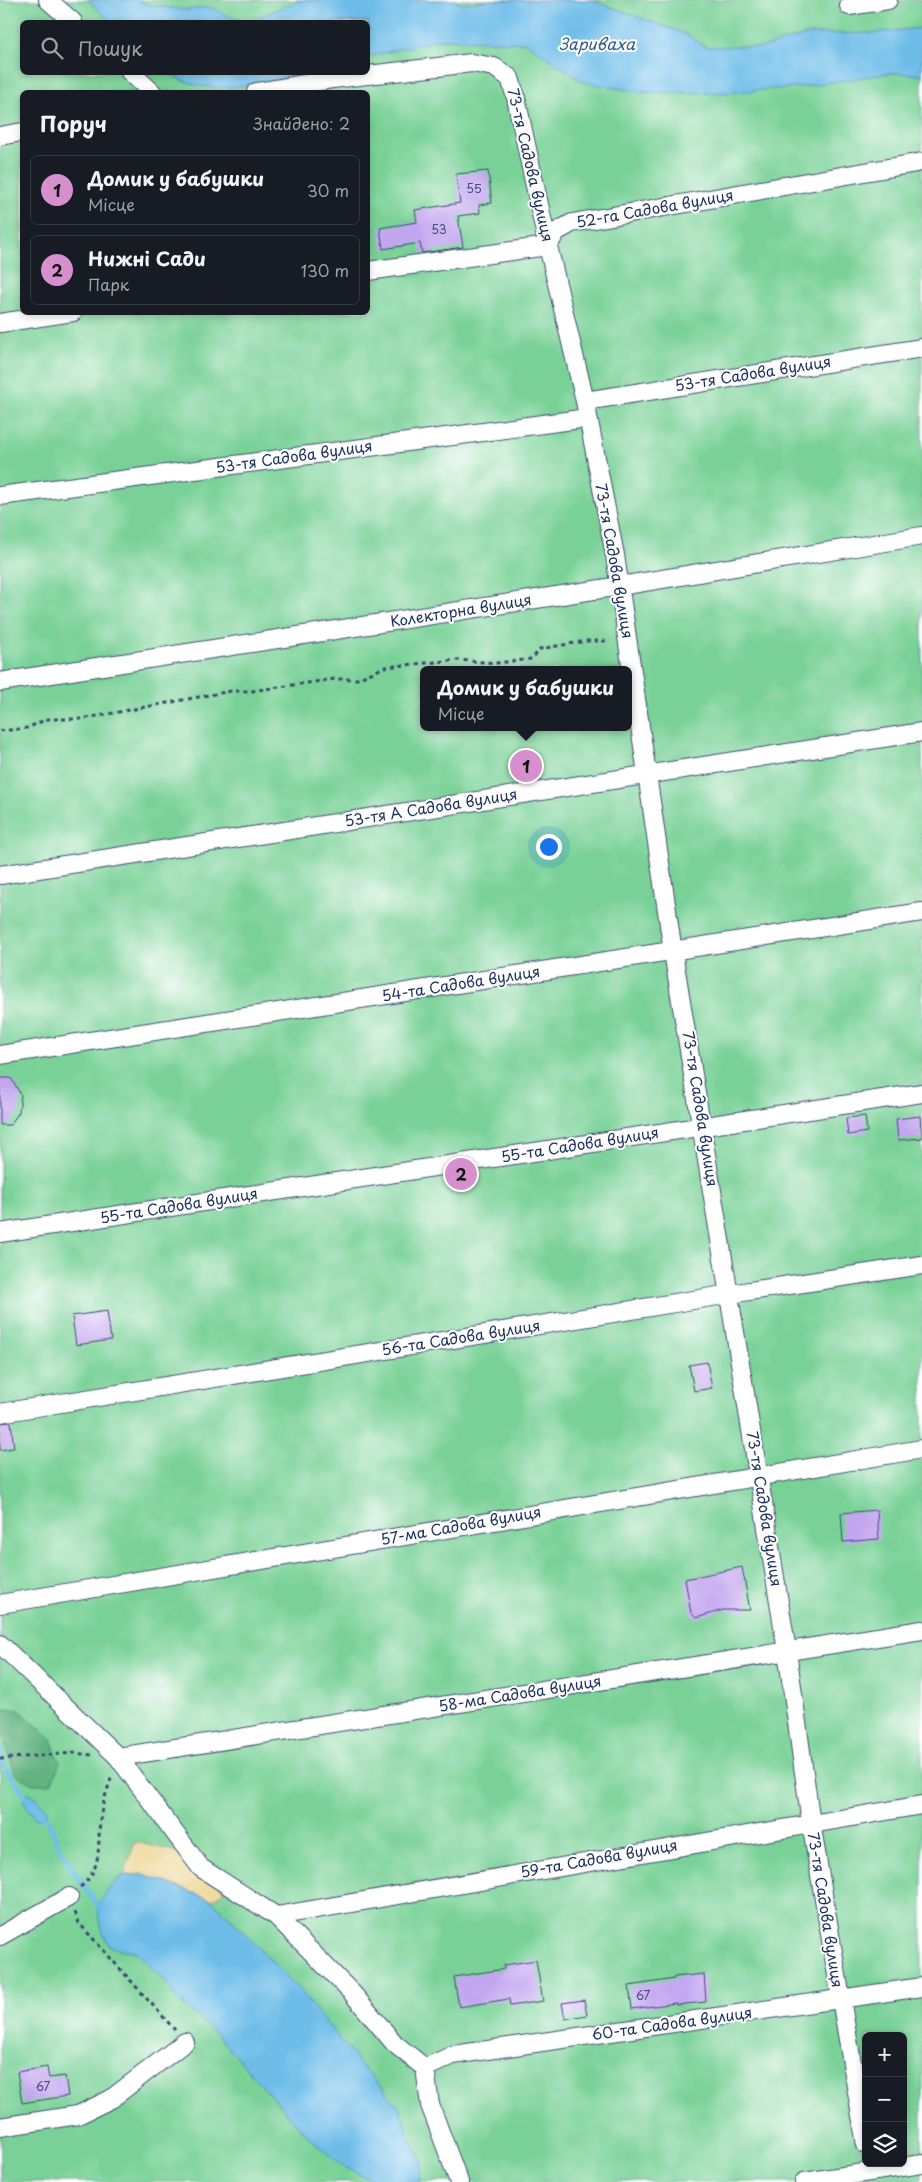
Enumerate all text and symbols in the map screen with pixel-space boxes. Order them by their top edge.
search box [20,20,370,75]
water label: Зариваха [559,31,636,55]
icon: search [38,34,66,62]
text: Пошук [78,34,143,62]
street label: 73-тя Садова вулиця [503,86,560,244]
text: Поруч [40,107,107,139]
text: Знайдено: 2 [253,111,350,135]
text: Домик у бабушки [88,164,264,192]
text: 1 [53,178,61,202]
text: 30 m [307,178,349,202]
house number: 55 [466,179,482,197]
street label: 52-га Садова вулиця [574,182,735,233]
text: Місце [88,192,135,216]
house number: 53 [431,220,447,238]
text: Нижні Сади [88,244,206,272]
text: 2 [51,258,63,282]
text: 130 m [301,258,349,282]
text: Парк [88,272,129,296]
street label: 53-тя Садова вулиця [673,349,833,396]
street label: 53-тя Садова вулиця [214,433,374,478]
street label: 73-тя Садова вулиця [591,481,640,640]
street label: Колекторна вулиця [388,587,533,632]
popup [420,666,632,731]
text: Домик у бабушки [438,673,614,701]
text: Місце [438,701,485,725]
pin: 1 [510,747,542,785]
street label: 53-тя А Садова вулиця [343,781,519,832]
your location [536,834,562,860]
street label: 54-та Садова вулиця [380,959,542,1006]
street label: 73-тя Садова вулиця [678,1029,725,1188]
street label: 55-та Садова вулиця [499,1120,660,1167]
pin: 2 [445,1155,477,1193]
street label: 55-та Садова вулиця [98,1181,259,1228]
street label: 56-та Садова вулиця [380,1313,542,1360]
street label: 73-тя Садова вулиця [742,1429,789,1588]
street label: 57-ма Садова вулиця [379,1499,543,1550]
street label: 58-ма Садова вулиця [437,1668,603,1717]
street label: 73-тя Садова вулиця [803,1830,850,1989]
street label: 59-та Садова вулиця [518,1832,679,1883]
house number: 67 [636,1986,651,2004]
street label: 60-та Садова вулиця [590,2000,754,2045]
map controls [862,2032,907,2167]
button: + [862,2032,907,2077]
house number: 67 [36,2077,51,2095]
button: − [862,2077,907,2122]
button: layers [862,2122,907,2167]

